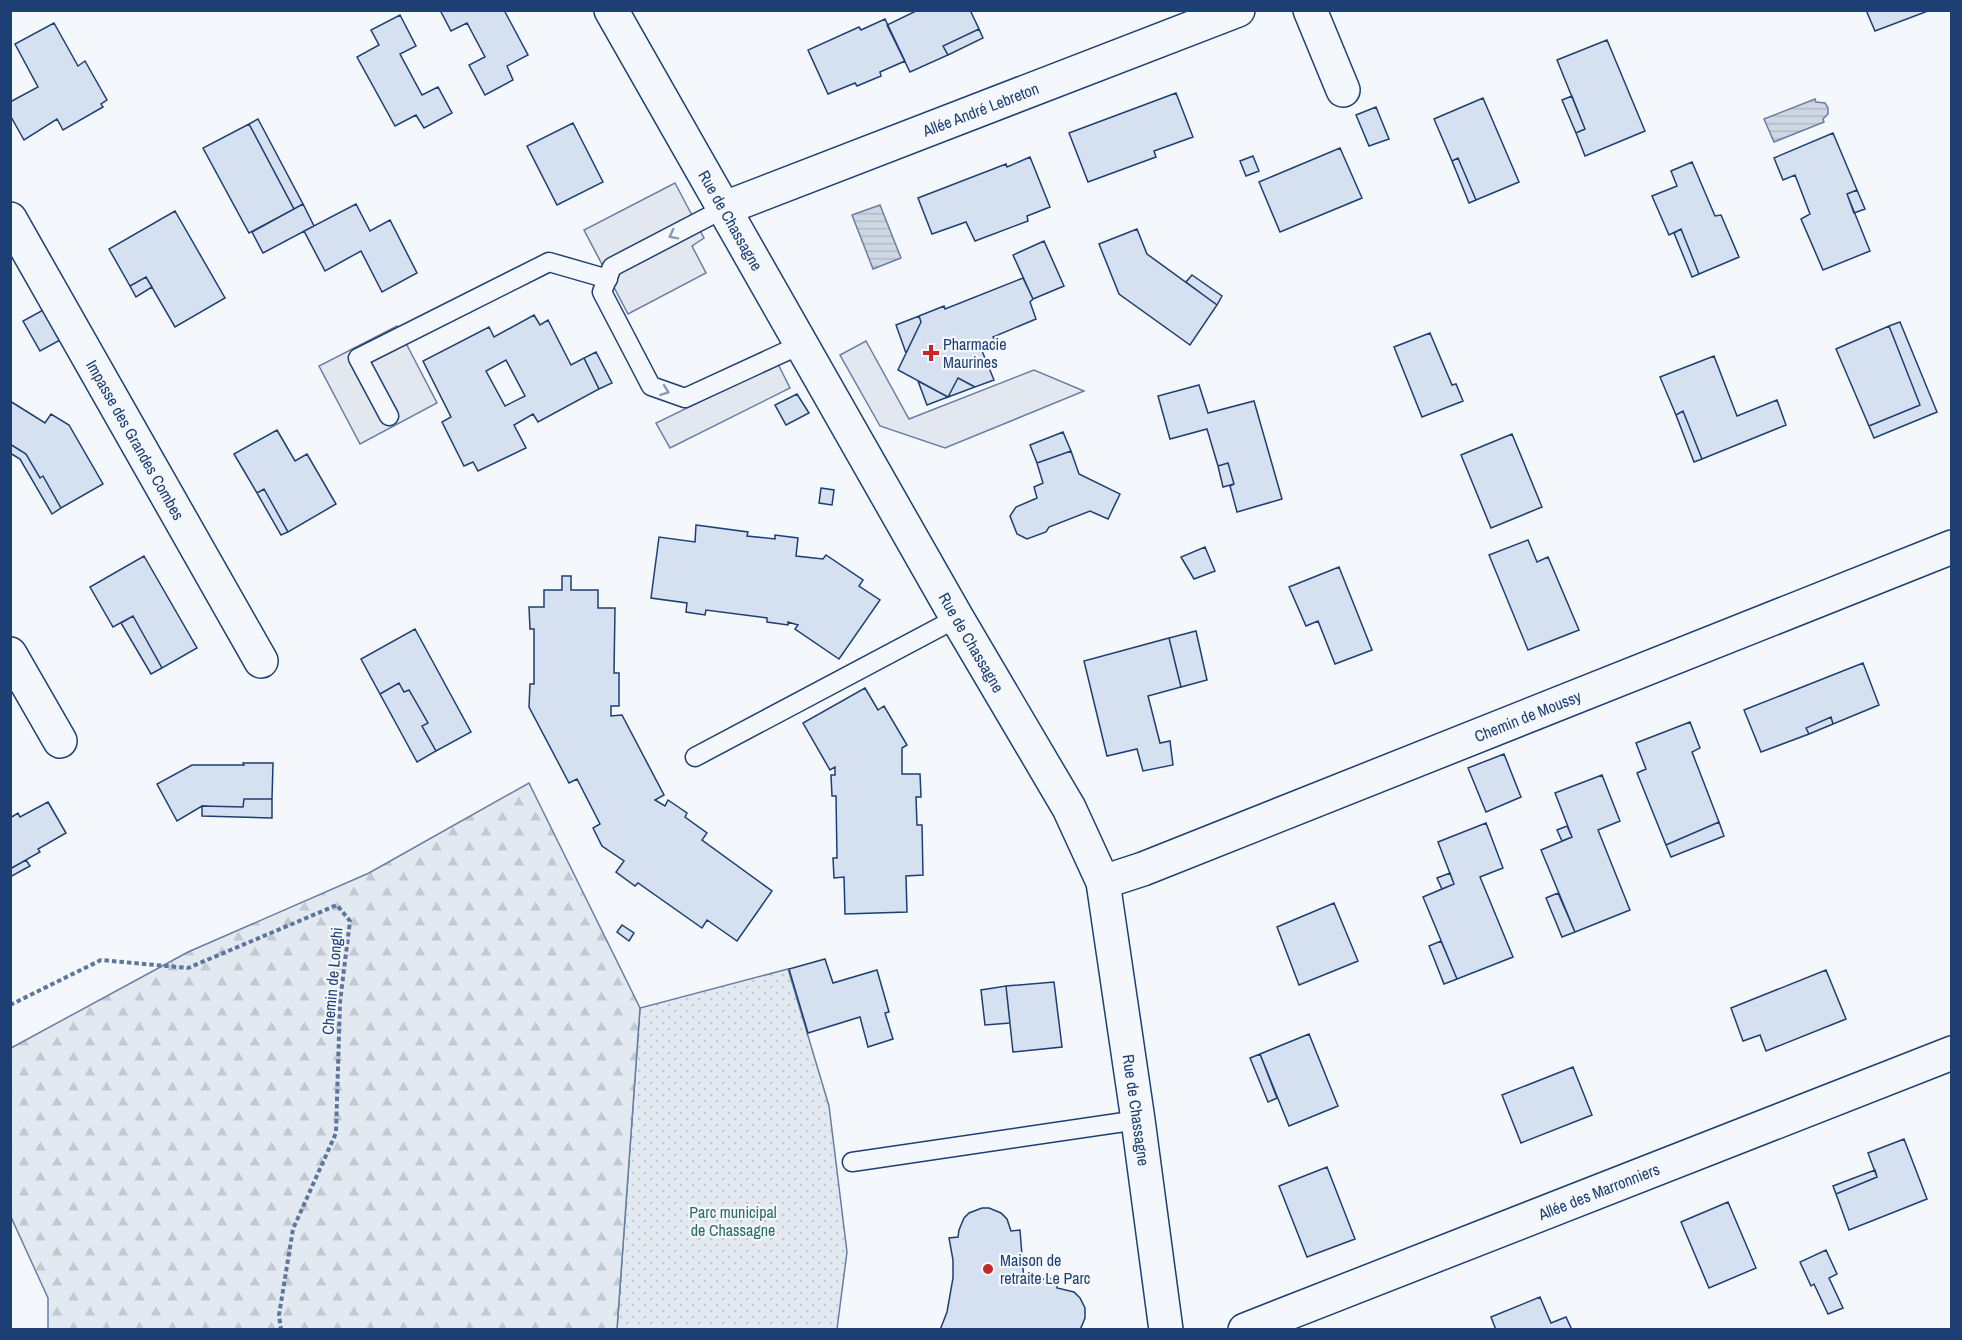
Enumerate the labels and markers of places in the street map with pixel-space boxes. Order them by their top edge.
place label: Pharmacie Maurines [943,333,1006,373]
marker: Pharmacie Maurines [924,346,938,360]
place label: Maison de retraite Le Parc [1000,1249,1091,1289]
marker: Maison de retraite Le Parc [981,1262,995,1276]

